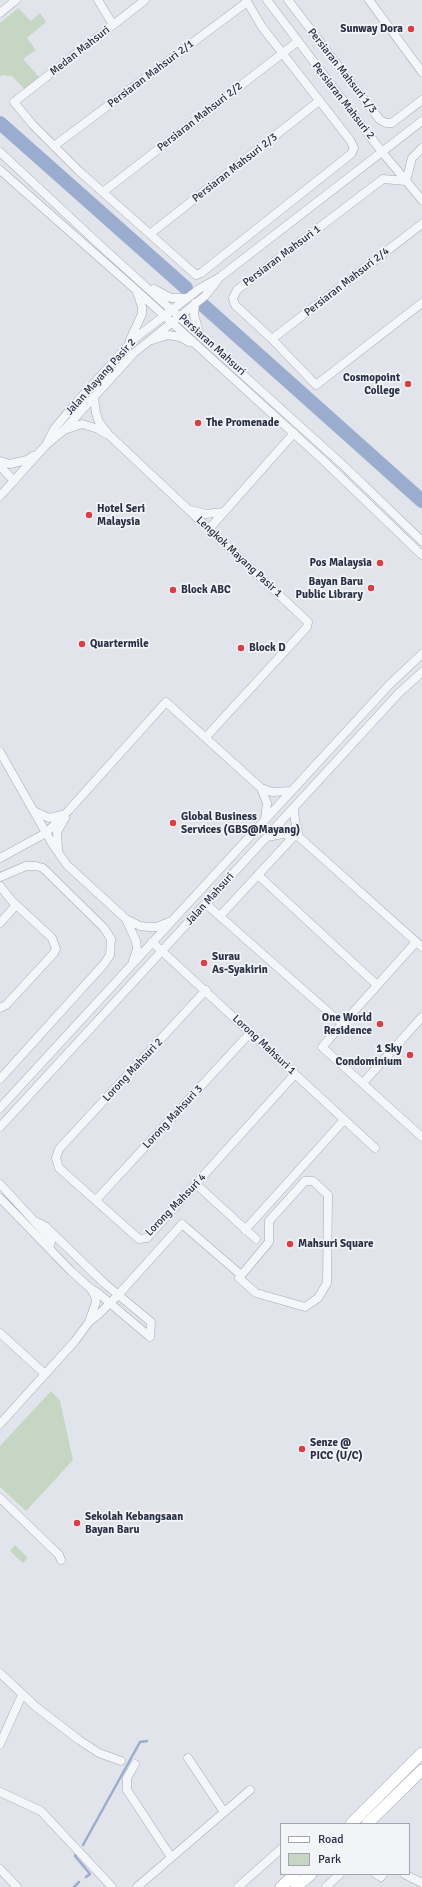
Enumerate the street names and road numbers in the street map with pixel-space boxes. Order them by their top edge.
street label: Medan Mahsuri [47,23,113,79]
street label: Persiaran Mahsuri 1/3 [305,26,379,116]
street label: Persiaran Mahsuri 2/1 [105,37,197,111]
street label: Persiaran Mahsuri 2 [309,60,377,142]
street label: Persiaran Mahsuri 2/2 [155,80,245,154]
street label: Persiaran Mahsuri 2/3 [190,131,280,205]
street label: Persiaran Mahsuri 1 [241,223,323,289]
street label: Persiaran Mahsuri 2/4 [302,245,392,319]
street label: Persiaran Mahsuri [176,312,248,378]
street label: Jalan Mayang Pasir 2 [63,336,139,418]
street label: Lengkok Mayang Pasir 1 [193,514,285,600]
street label: Jalan Mahsuri [183,870,237,928]
street label: Lorong Mahsuri 1 [230,1012,298,1078]
street label: Lorong Mahsuri 2 [100,1036,166,1104]
street label: Lorong Mahsuri 3 [140,1083,206,1151]
street label: Lorong Mahsuri 4 [143,1171,209,1239]

